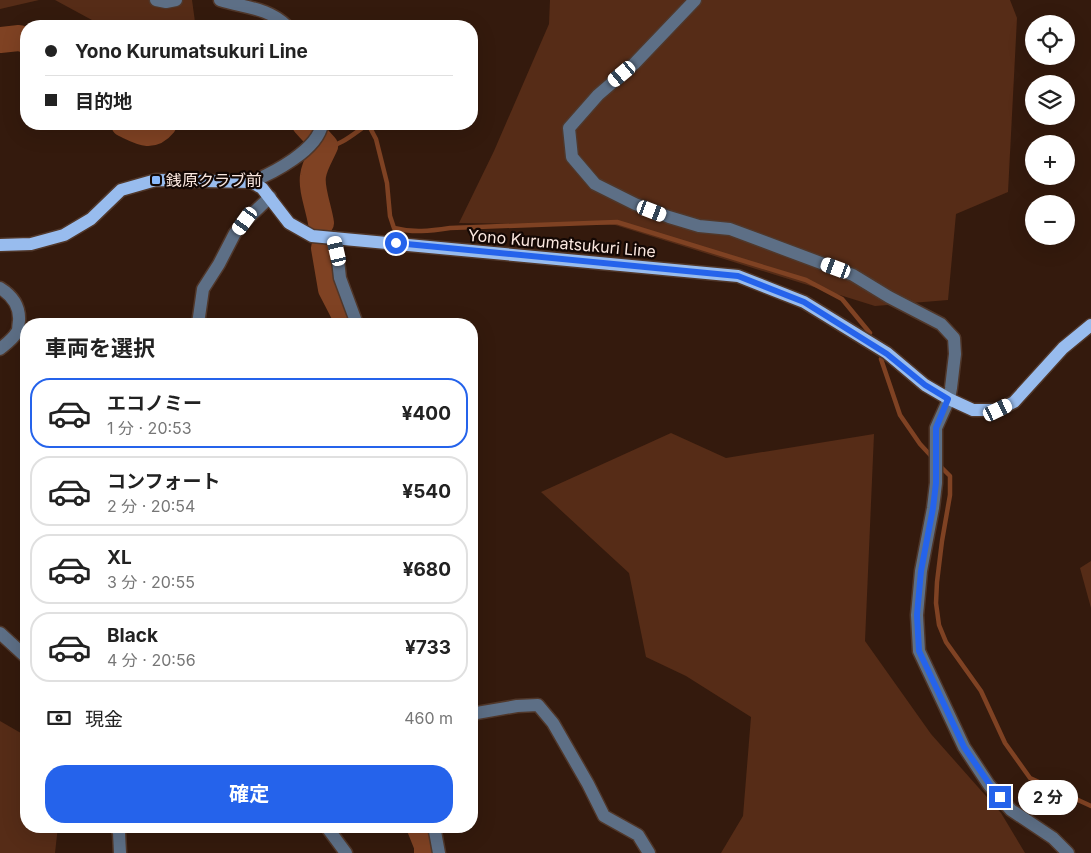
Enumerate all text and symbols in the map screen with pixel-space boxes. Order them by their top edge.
map controls [1025,15,1075,245]
button: locate [1025,15,1075,65]
text: Yono Kurumatsukuri Line [75,40,308,63]
car [605,59,638,89]
button: layers [1025,75,1075,125]
text: 目的地 [75,90,132,113]
button: + [1025,135,1075,185]
place label: 銭原クラブ前 [166,170,262,190]
marker: 銭原クラブ前 [150,174,162,186]
button: − [1025,195,1075,245]
car [635,199,668,223]
car [230,204,259,238]
street label: Yono Kurumatsukuri Line [467,225,657,261]
route start [385,232,407,254]
car [326,235,347,267]
car [819,256,852,280]
text: 車両を選択 [45,335,155,361]
icon: car [47,391,92,436]
text: エコノミー [107,392,202,415]
car [981,397,1014,423]
text: ¥400 [402,402,451,425]
text: 1 分 · 20:53 [107,418,192,438]
icon: car [47,469,92,514]
text: コンフォート [107,470,220,493]
text: ¥540 [402,480,451,503]
text: 2 分 · 20:54 [107,496,195,516]
text: XL [107,546,132,569]
icon: car [47,547,92,592]
text: ¥680 [403,558,451,581]
text: 3 分 · 20:55 [107,572,195,592]
text: Black [107,624,158,647]
icon: car [47,625,92,670]
text: ¥733 [405,636,451,659]
text: 4 分 · 20:56 [107,650,196,670]
icon: cash [45,704,73,732]
text: 現金 [85,708,123,731]
text: 460 m [404,708,453,728]
button: 確定 [45,765,453,823]
callout: 2 分 [1018,780,1078,814]
route end [989,786,1011,808]
text: 2 分 [1033,787,1063,807]

